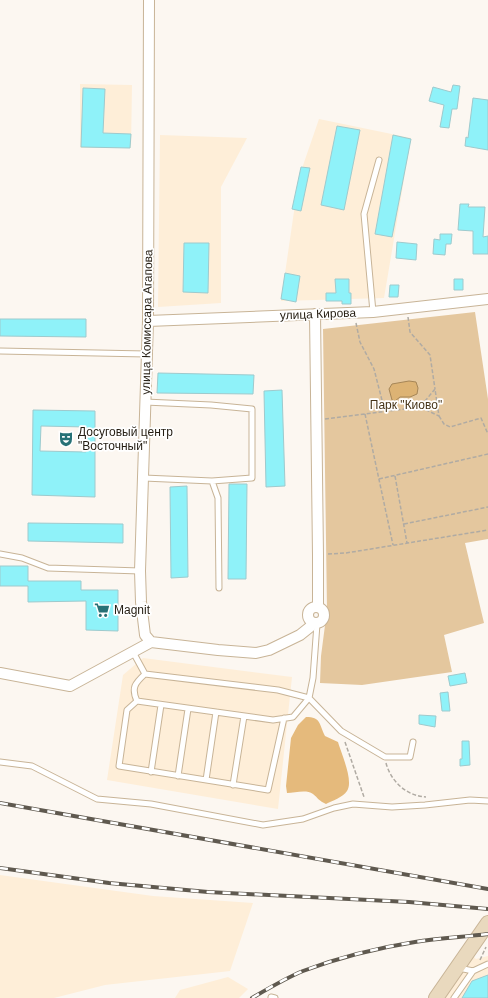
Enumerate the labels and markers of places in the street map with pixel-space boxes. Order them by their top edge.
place label: Досуговый центр "Восточный" [78,425,173,453]
theatre icon: Досуговый центр "Восточный" [57,430,75,448]
supermarket icon: Magnit [93,601,111,619]
place label: Magnit [114,603,151,617]

